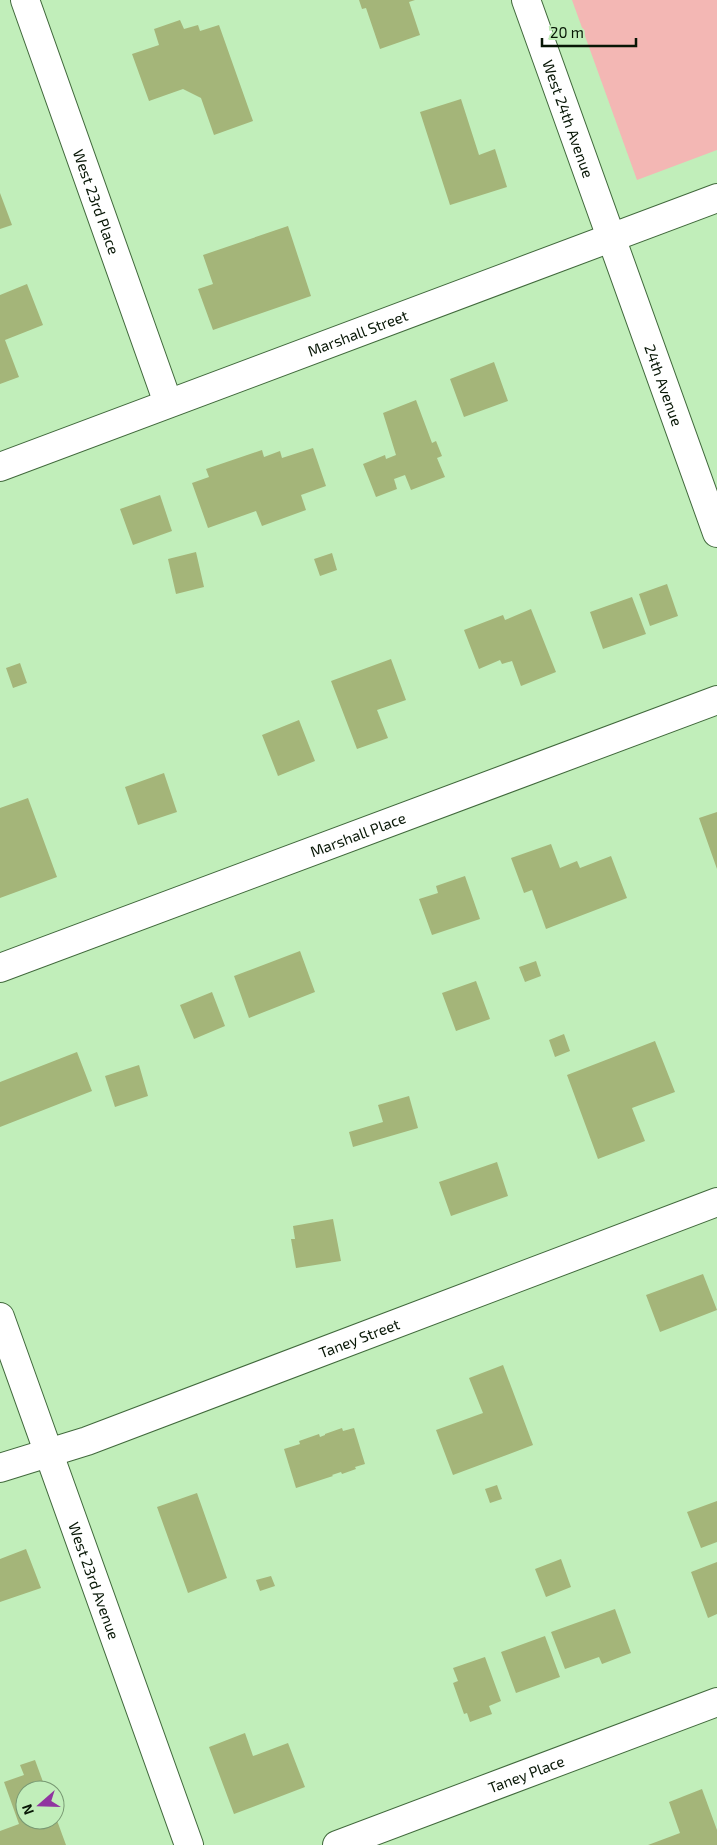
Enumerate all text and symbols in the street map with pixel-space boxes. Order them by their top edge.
scale bar [542,15,636,47]
text: 20 m [550,23,584,41]
street label: West 24th Avenue [539,57,598,180]
street label: West 23rd Place [70,147,123,257]
street label: Marshall Street [305,306,411,360]
street label: 24th Avenue [641,342,687,428]
street label: Marshall Place [307,808,408,860]
street label: Taney Street [316,1314,402,1361]
street label: West 23rd Avenue [65,1520,124,1642]
street label: Taney Place [485,1751,567,1796]
north arrow [15,1780,65,1830]
text: N [18,1802,37,1817]

